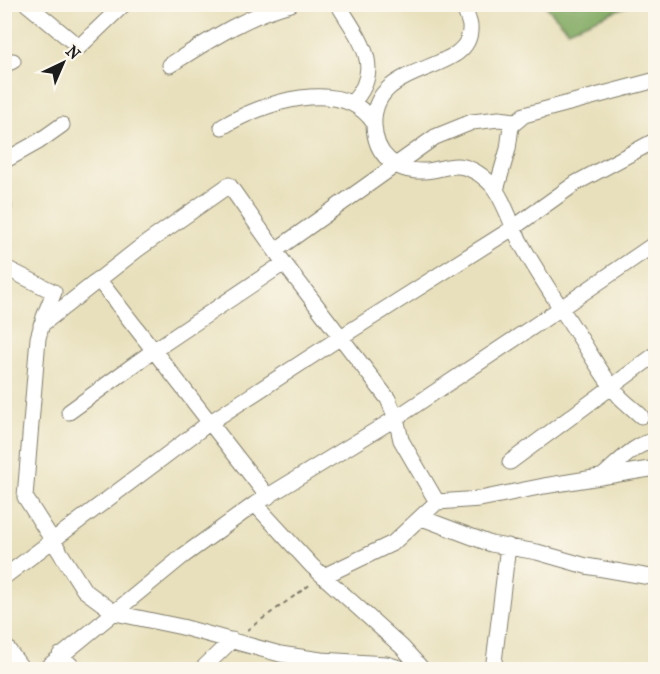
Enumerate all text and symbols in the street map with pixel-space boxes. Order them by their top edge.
north arrow [33,33,93,93]
text: N [62,42,85,64]

